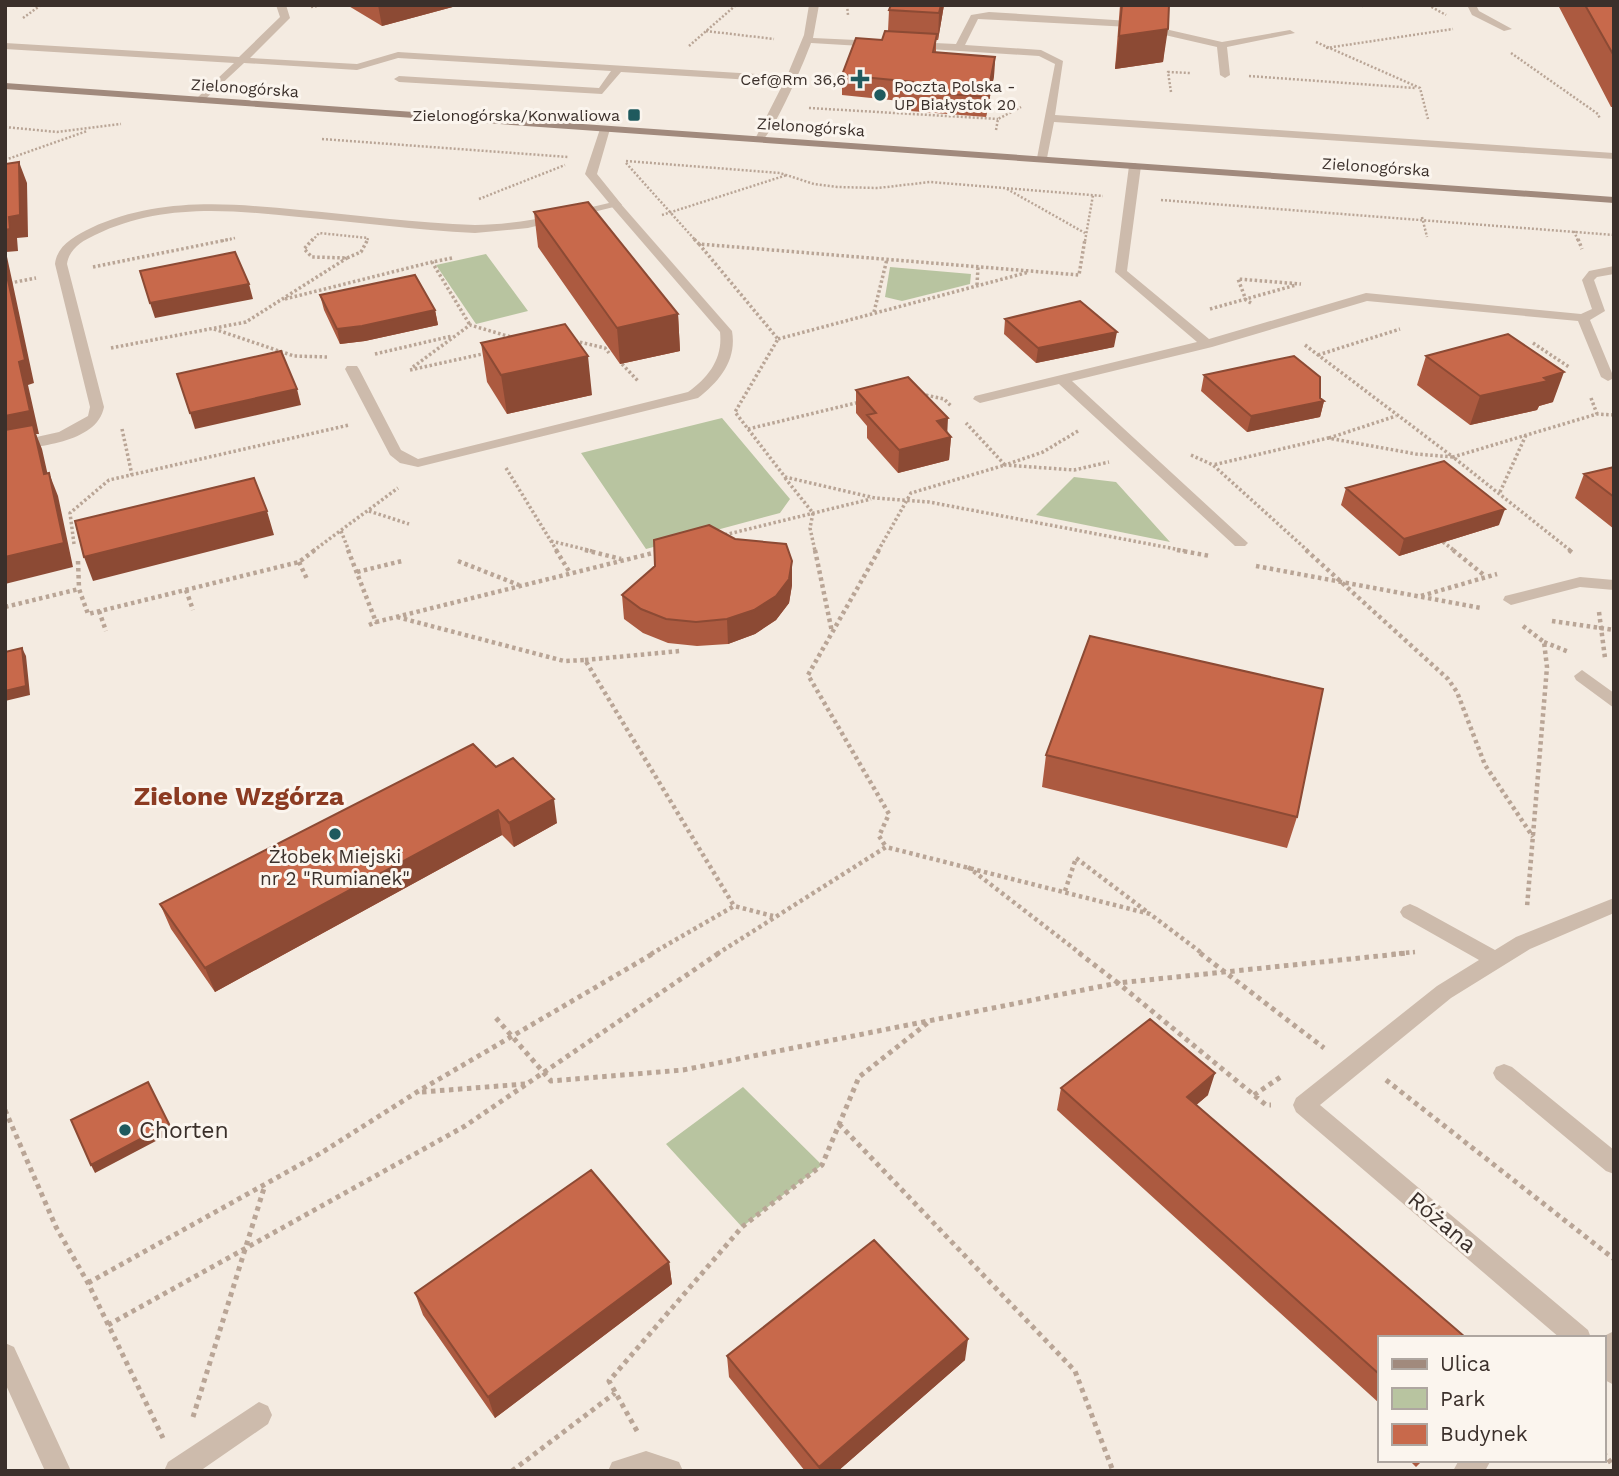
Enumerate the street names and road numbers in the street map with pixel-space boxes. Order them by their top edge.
street label: Zielonogórska [190,75,300,101]
street label: Zielonogórska [756,114,866,140]
street label: Zielonogórska [1321,154,1431,180]
street label: Różana [1402,1186,1482,1258]

